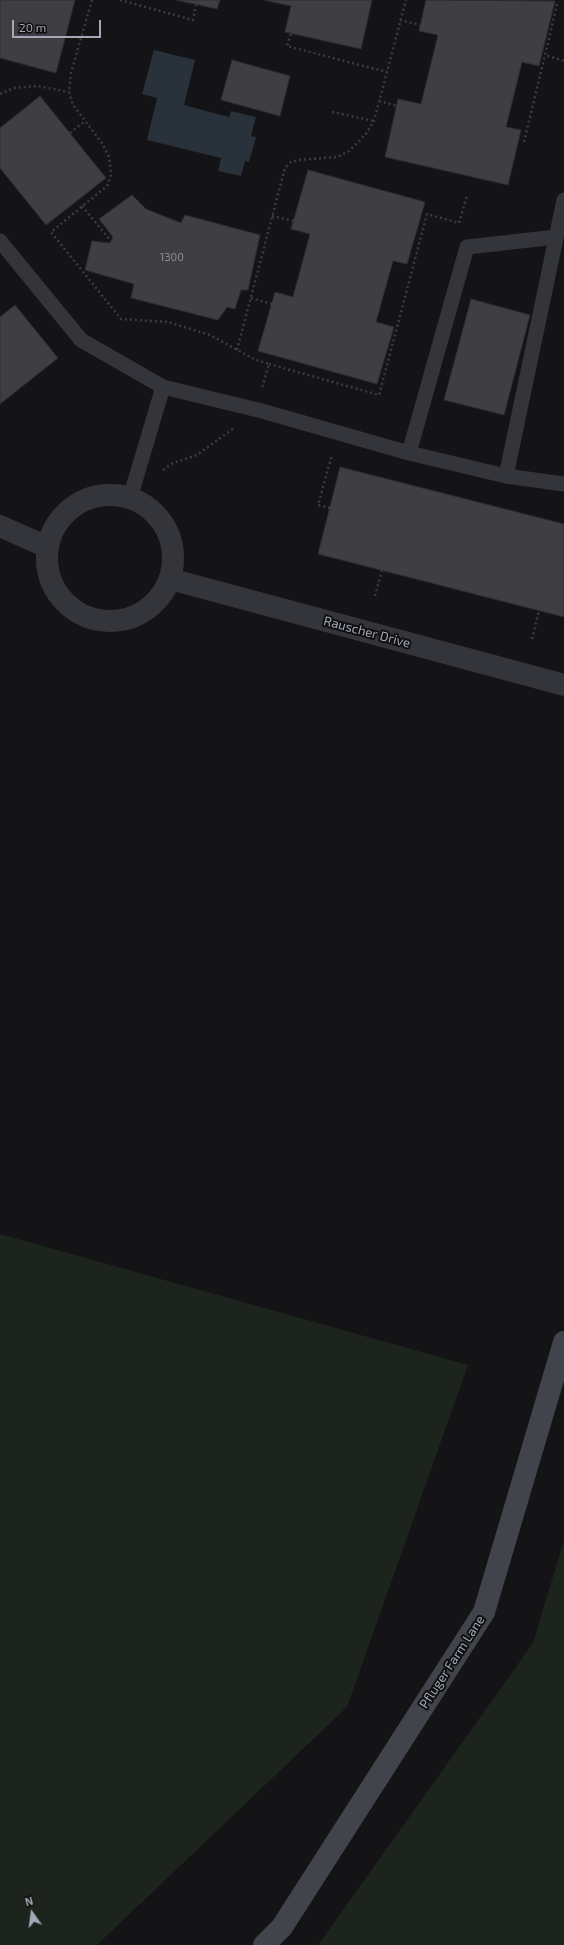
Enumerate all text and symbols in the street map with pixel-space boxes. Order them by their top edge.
scale bar [14,12,103,38]
text: 20 m [19,20,46,34]
house number: 1300 [160,250,184,264]
street label: Rauscher Drive [322,613,412,651]
street label: Pfluger Farm Lane [416,1613,488,1711]
north arrow [12,1893,52,1933]
text: N [24,1894,34,1908]

